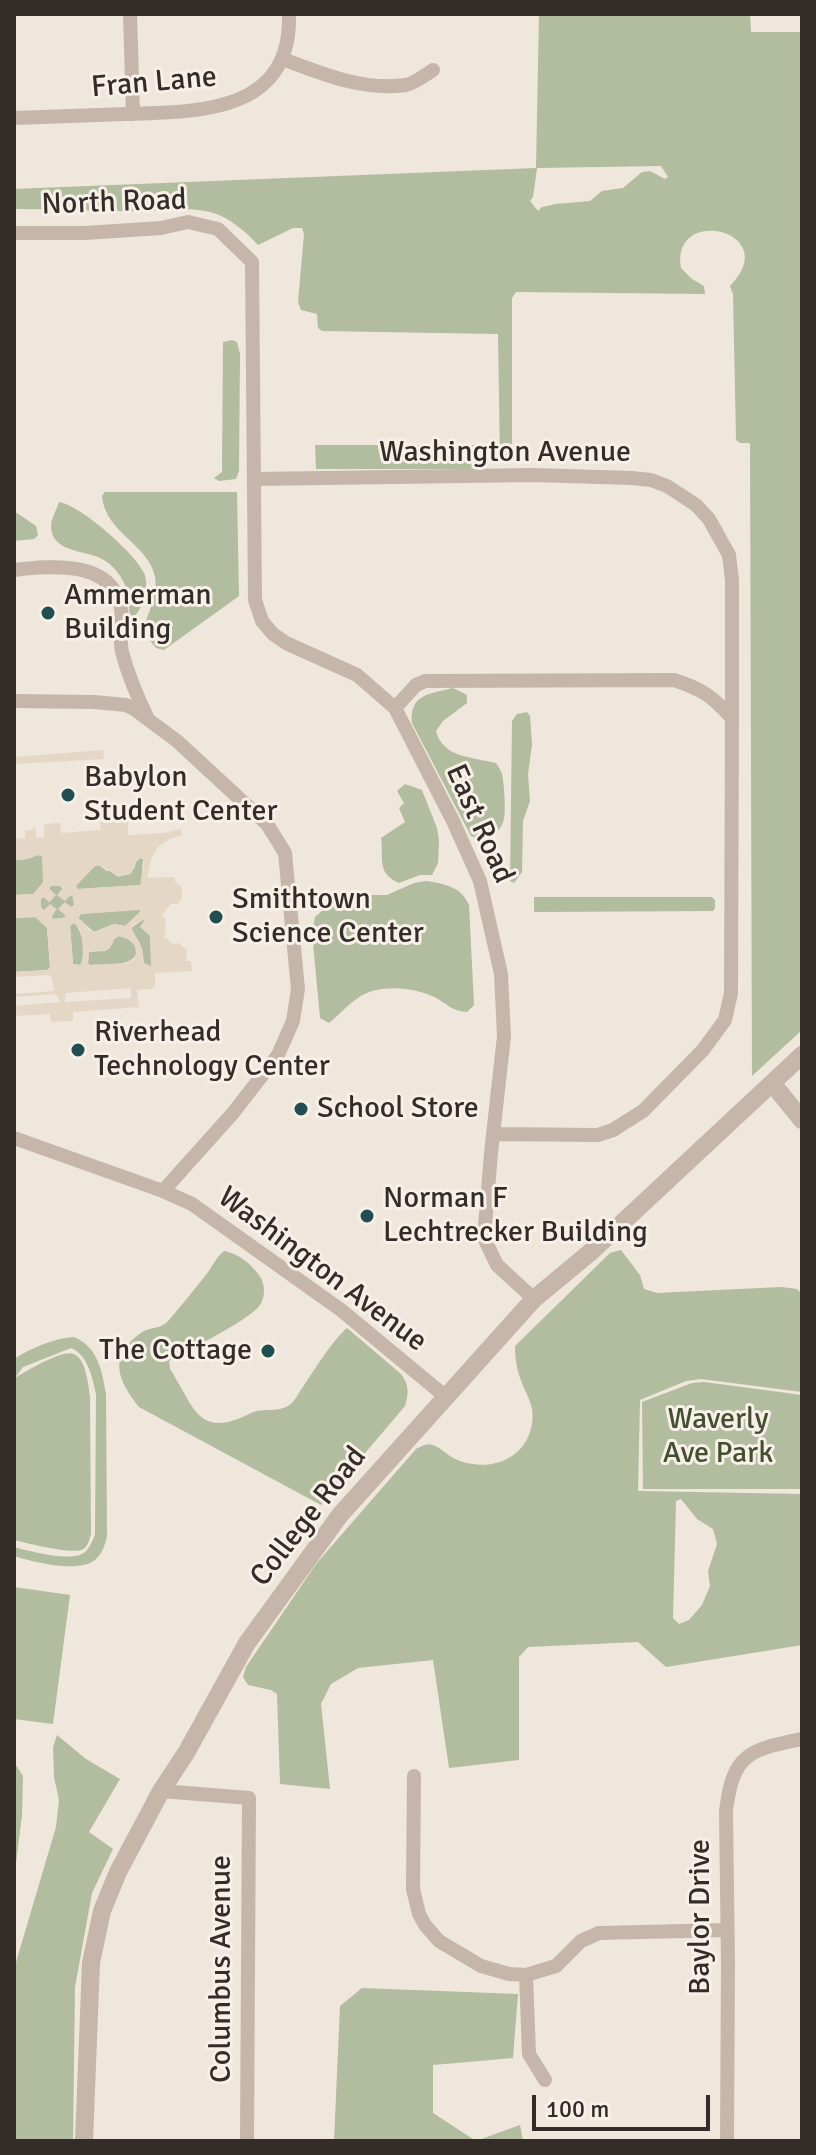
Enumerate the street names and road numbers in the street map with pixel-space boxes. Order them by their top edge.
street label: Fran Lane [90,60,218,106]
street label: North Road [41,182,187,224]
street label: Washington Avenue [379,435,631,471]
street label: East Road [437,759,521,889]
street label: Washington Avenue [211,1180,433,1360]
street label: College Road [243,1440,375,1594]
street label: Baylor Drive [683,1839,719,1995]
street label: Columbus Avenue [204,1855,240,2083]

